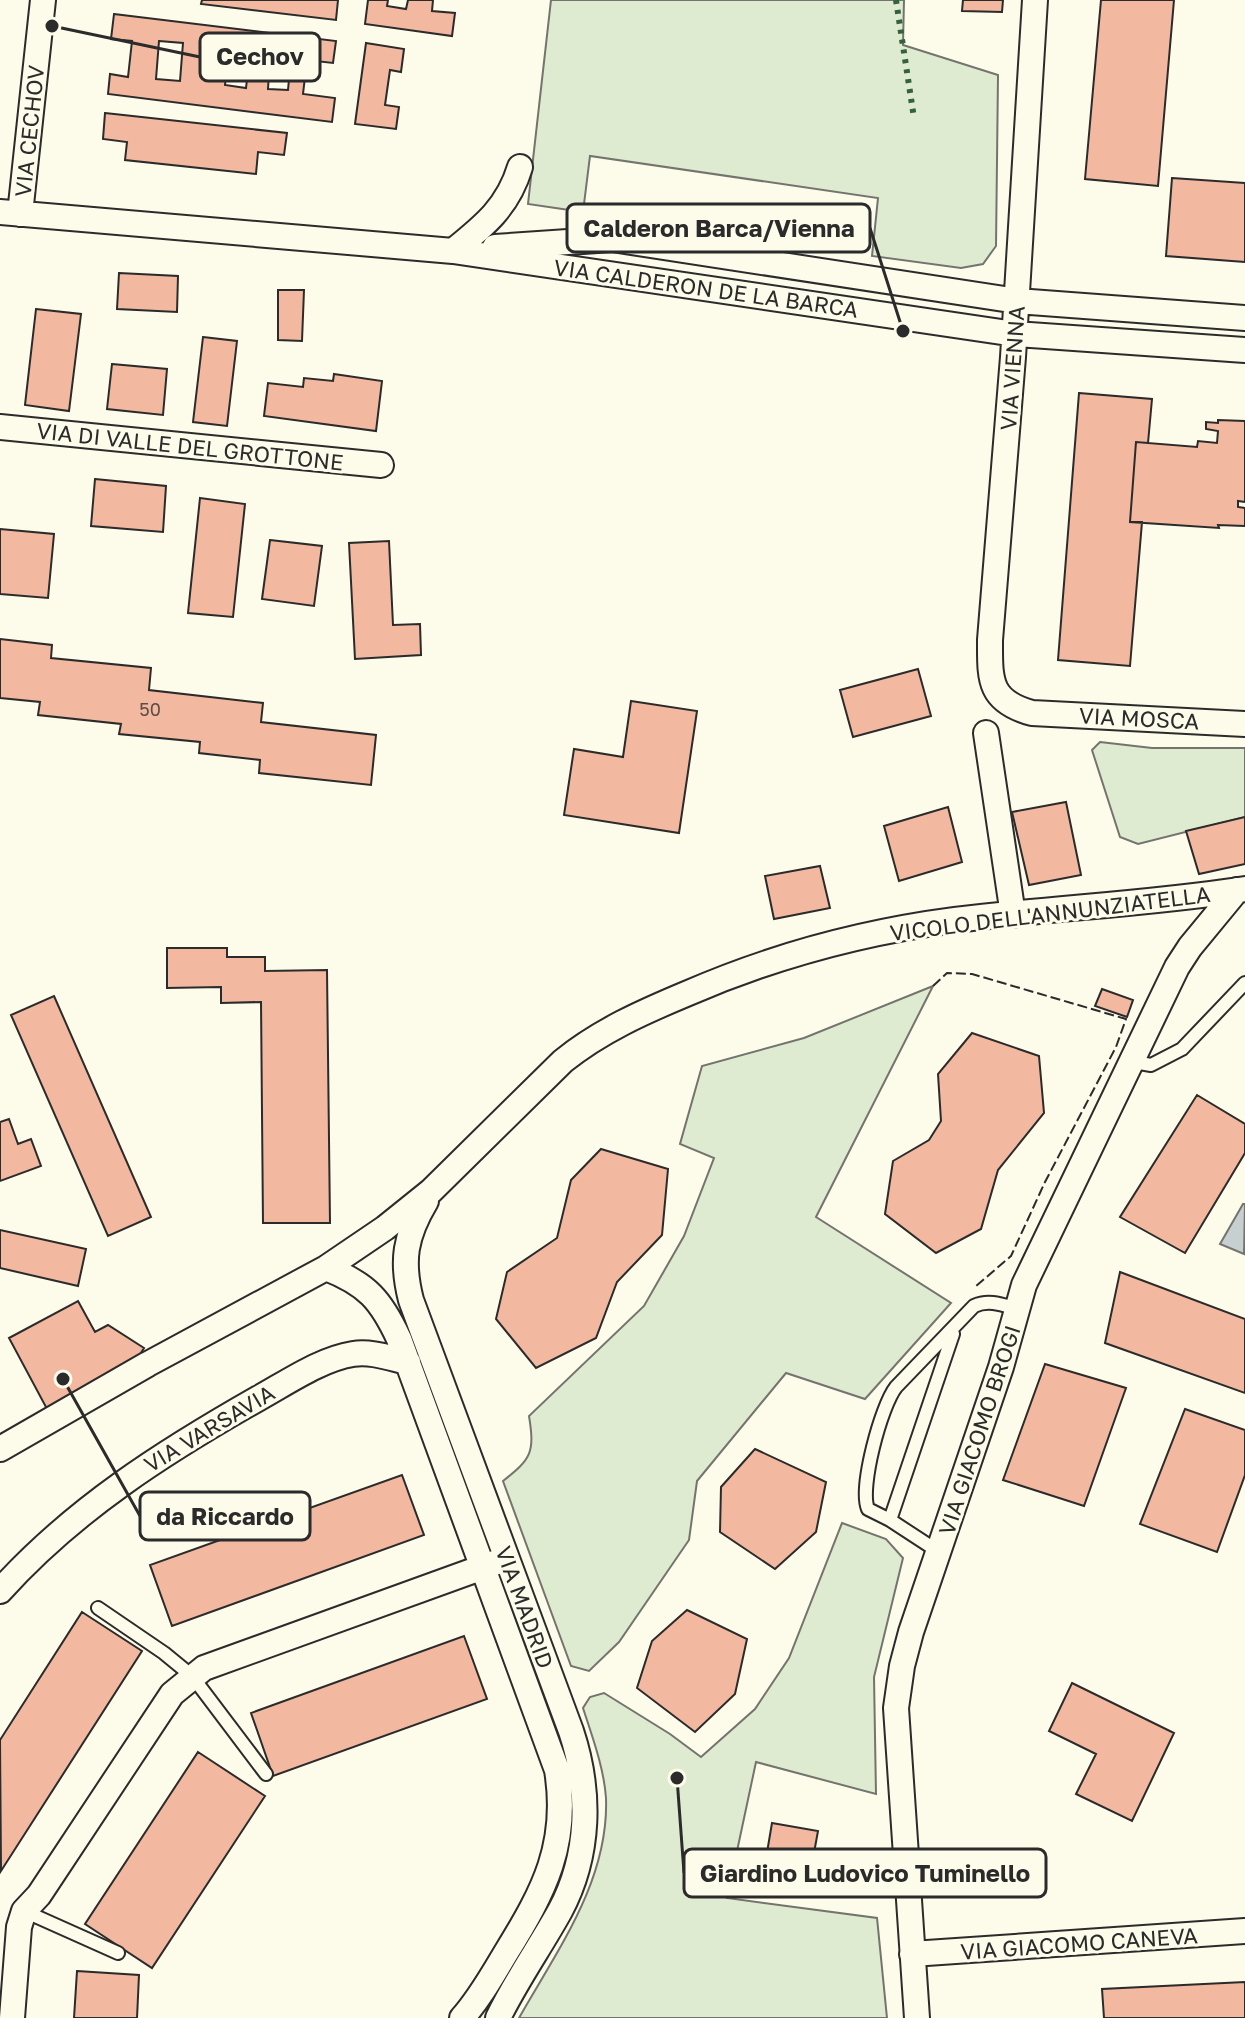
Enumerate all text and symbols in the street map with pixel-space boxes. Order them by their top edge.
callout: Cechov [200,33,320,81]
text: Cechov [216,41,305,70]
street label: VIA CECHOV [9,63,49,198]
callout: Calderon Barca/Vienna [567,204,870,252]
text: Calderon Barca/Vienna [583,213,855,242]
street label: VIA CALDERON DE LA BARCA [552,253,860,323]
street label: VIA VIENNA [994,304,1030,431]
street label: VIA DI VALLE DEL GROTTONE [35,416,345,476]
house number: 50 [139,698,161,720]
street label: VIA MOSCA [1078,701,1200,735]
street label: VICOLO DELL'ANNUNZIATELLA [888,880,1212,946]
street label: VIA GIACOMO BROGI [932,1322,1026,1538]
street label: VIA VARSAVIA [139,1378,279,1478]
callout: da Riccardo [140,1492,310,1540]
text: da Riccardo [156,1501,294,1530]
street label: VIA MADRID [490,1542,560,1672]
callout: Giardino Ludovico Tuminello [684,1849,1046,1897]
text: Giardino Ludovico Tuminello [700,1858,1030,1887]
street label: VIA GIACOMO CANEVA [960,1921,1199,1965]

